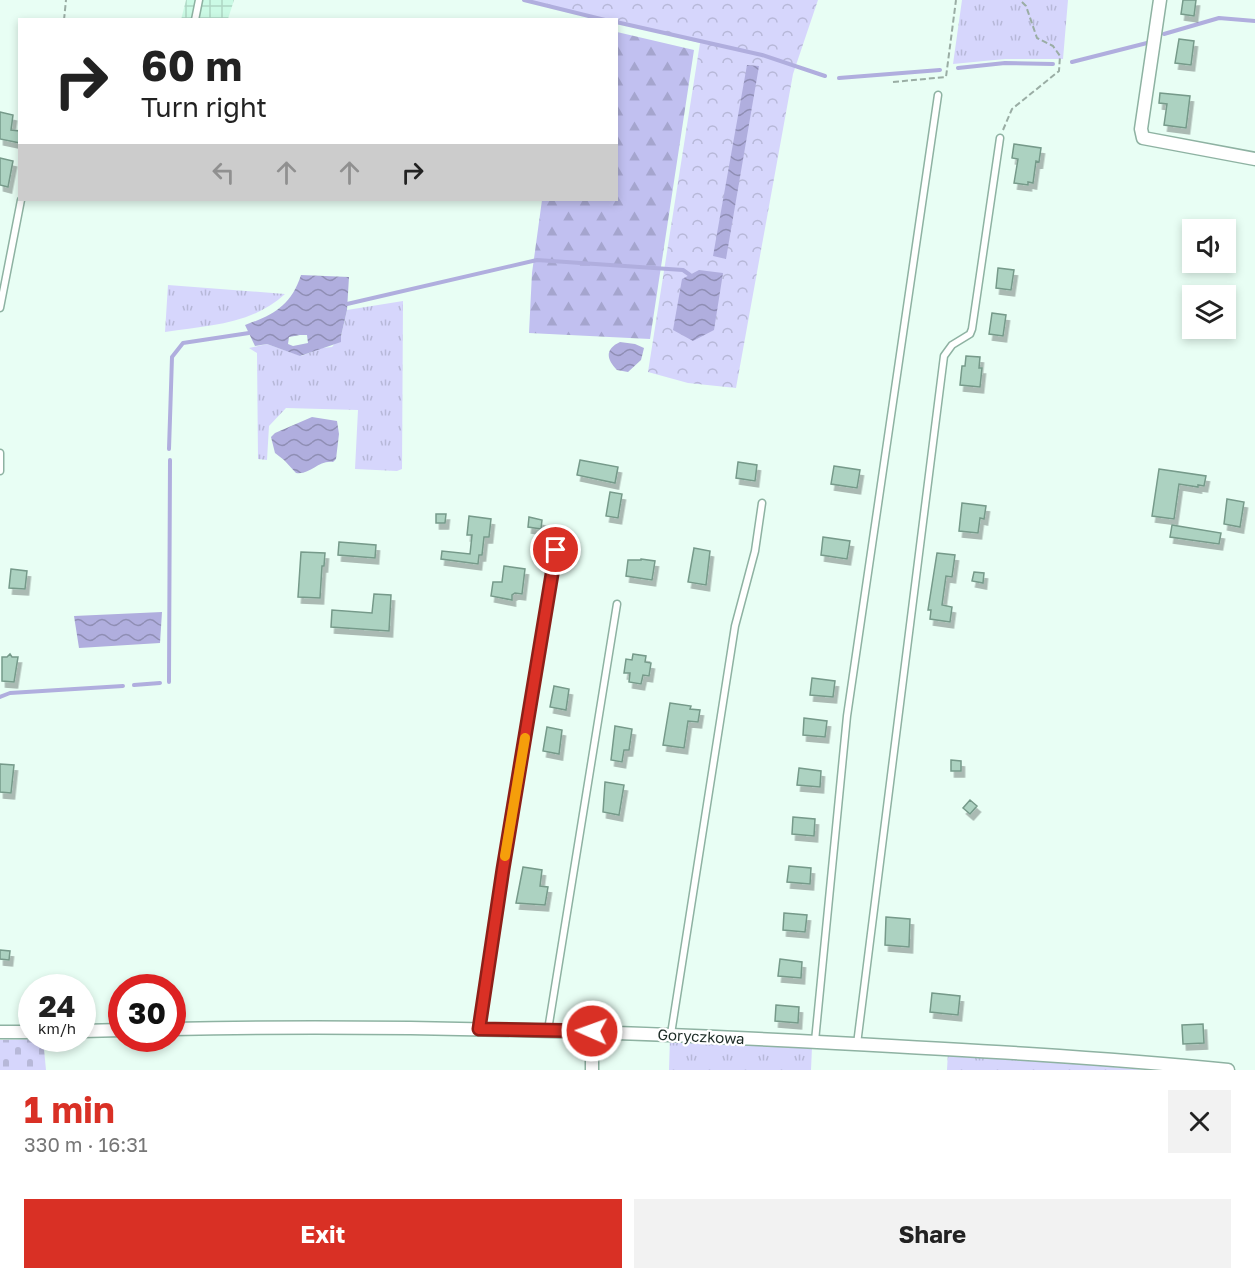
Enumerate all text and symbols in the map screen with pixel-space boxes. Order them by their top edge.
text: 60 m [141,40,242,90]
icon: right [42,42,120,120]
text: Turn right [141,91,267,123]
icon: left [207,156,240,189]
icon: ahead [270,156,303,189]
icon: ahead [333,156,366,189]
icon: right [396,156,429,189]
map controls [1182,219,1236,339]
button: sound [1182,219,1236,273]
button: layers [1182,285,1236,339]
pin [530,524,581,575]
icon: arrive [539,533,572,566]
speed limit sign: 30 [108,974,186,1052]
text: 24 [38,988,76,1024]
position arrow [560,999,624,1063]
text: km/h [38,1019,76,1037]
street label: Goryczkowa [657,1025,745,1047]
text: 1 min [24,1088,115,1131]
button: close [1168,1090,1231,1153]
text: 330 m · 16:31 [24,1132,148,1156]
button: Exit [24,1199,622,1268]
button: Share [634,1199,1231,1268]

